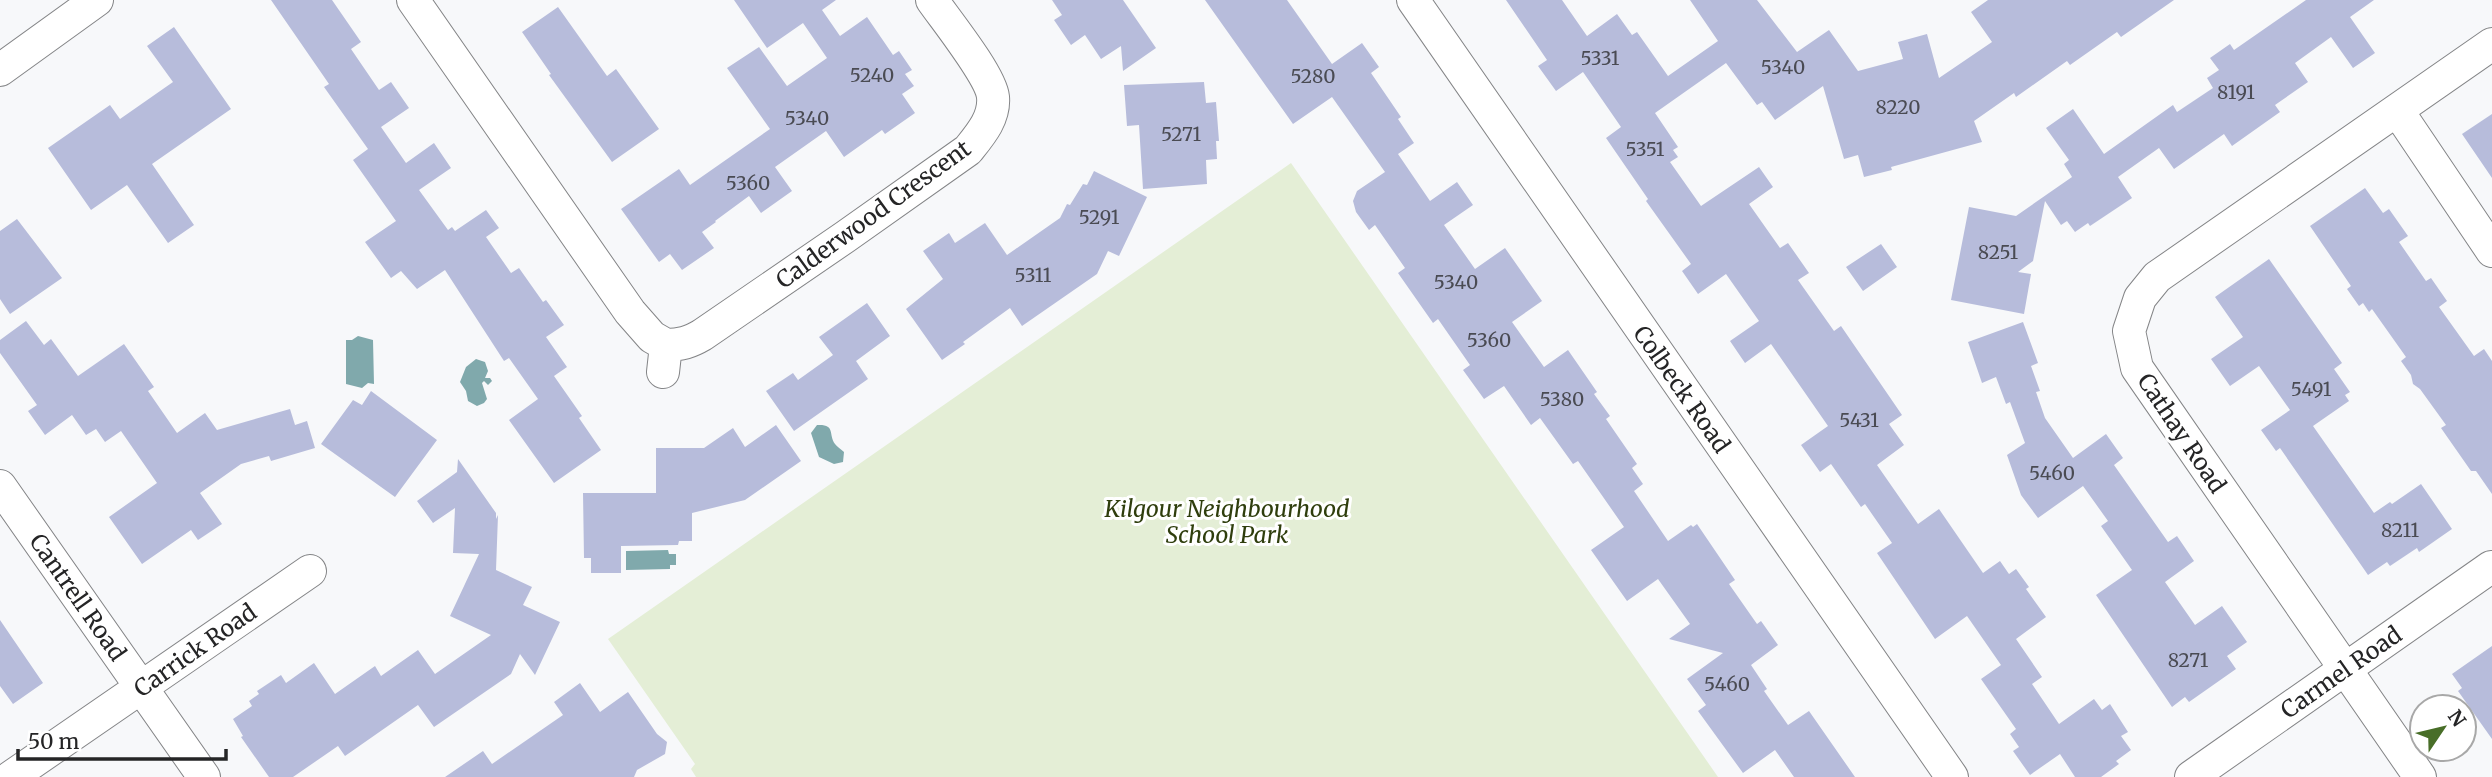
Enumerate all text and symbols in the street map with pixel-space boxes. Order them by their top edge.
house number: 5331 [1581,46,1620,70]
house number: 5340 [1761,55,1805,79]
house number: 5240 [850,63,894,87]
house number: 5280 [1291,64,1335,88]
house number: 8191 [2217,80,2255,104]
house number: 8220 [1875,95,1921,119]
house number: 5340 [785,106,829,130]
house number: 5271 [1161,122,1201,146]
street label: Calderwood Crescent [770,134,976,294]
house number: 5351 [1626,137,1665,161]
house number: 5360 [726,171,770,195]
house number: 5291 [1079,205,1120,229]
house number: 8251 [1978,240,2019,264]
house number: 5311 [1015,263,1052,287]
house number: 5340 [1434,270,1478,294]
street label: Colbeck Road [1627,320,1737,458]
house number: 5360 [1467,328,1511,352]
street label: Cathay Road [2131,368,2233,498]
house number: 5491 [2291,377,2332,401]
house number: 5380 [1540,387,1584,411]
house number: 5431 [1839,408,1879,432]
house number: 5460 [2029,461,2075,485]
park label: Kilgour Neighbourhood School Park [1104,494,1350,549]
house number: 8211 [2381,518,2419,542]
street label: Cantrell Road [23,528,133,666]
street label: Carrick Road [128,597,262,703]
street label: Carmel Road [2275,620,2407,724]
house number: 8271 [2168,648,2209,672]
house number: 5460 [1704,672,1750,696]
north arrow [2408,693,2478,763]
text: N [2443,705,2471,731]
scale bar [18,718,226,762]
text: 50 m [28,728,79,755]

